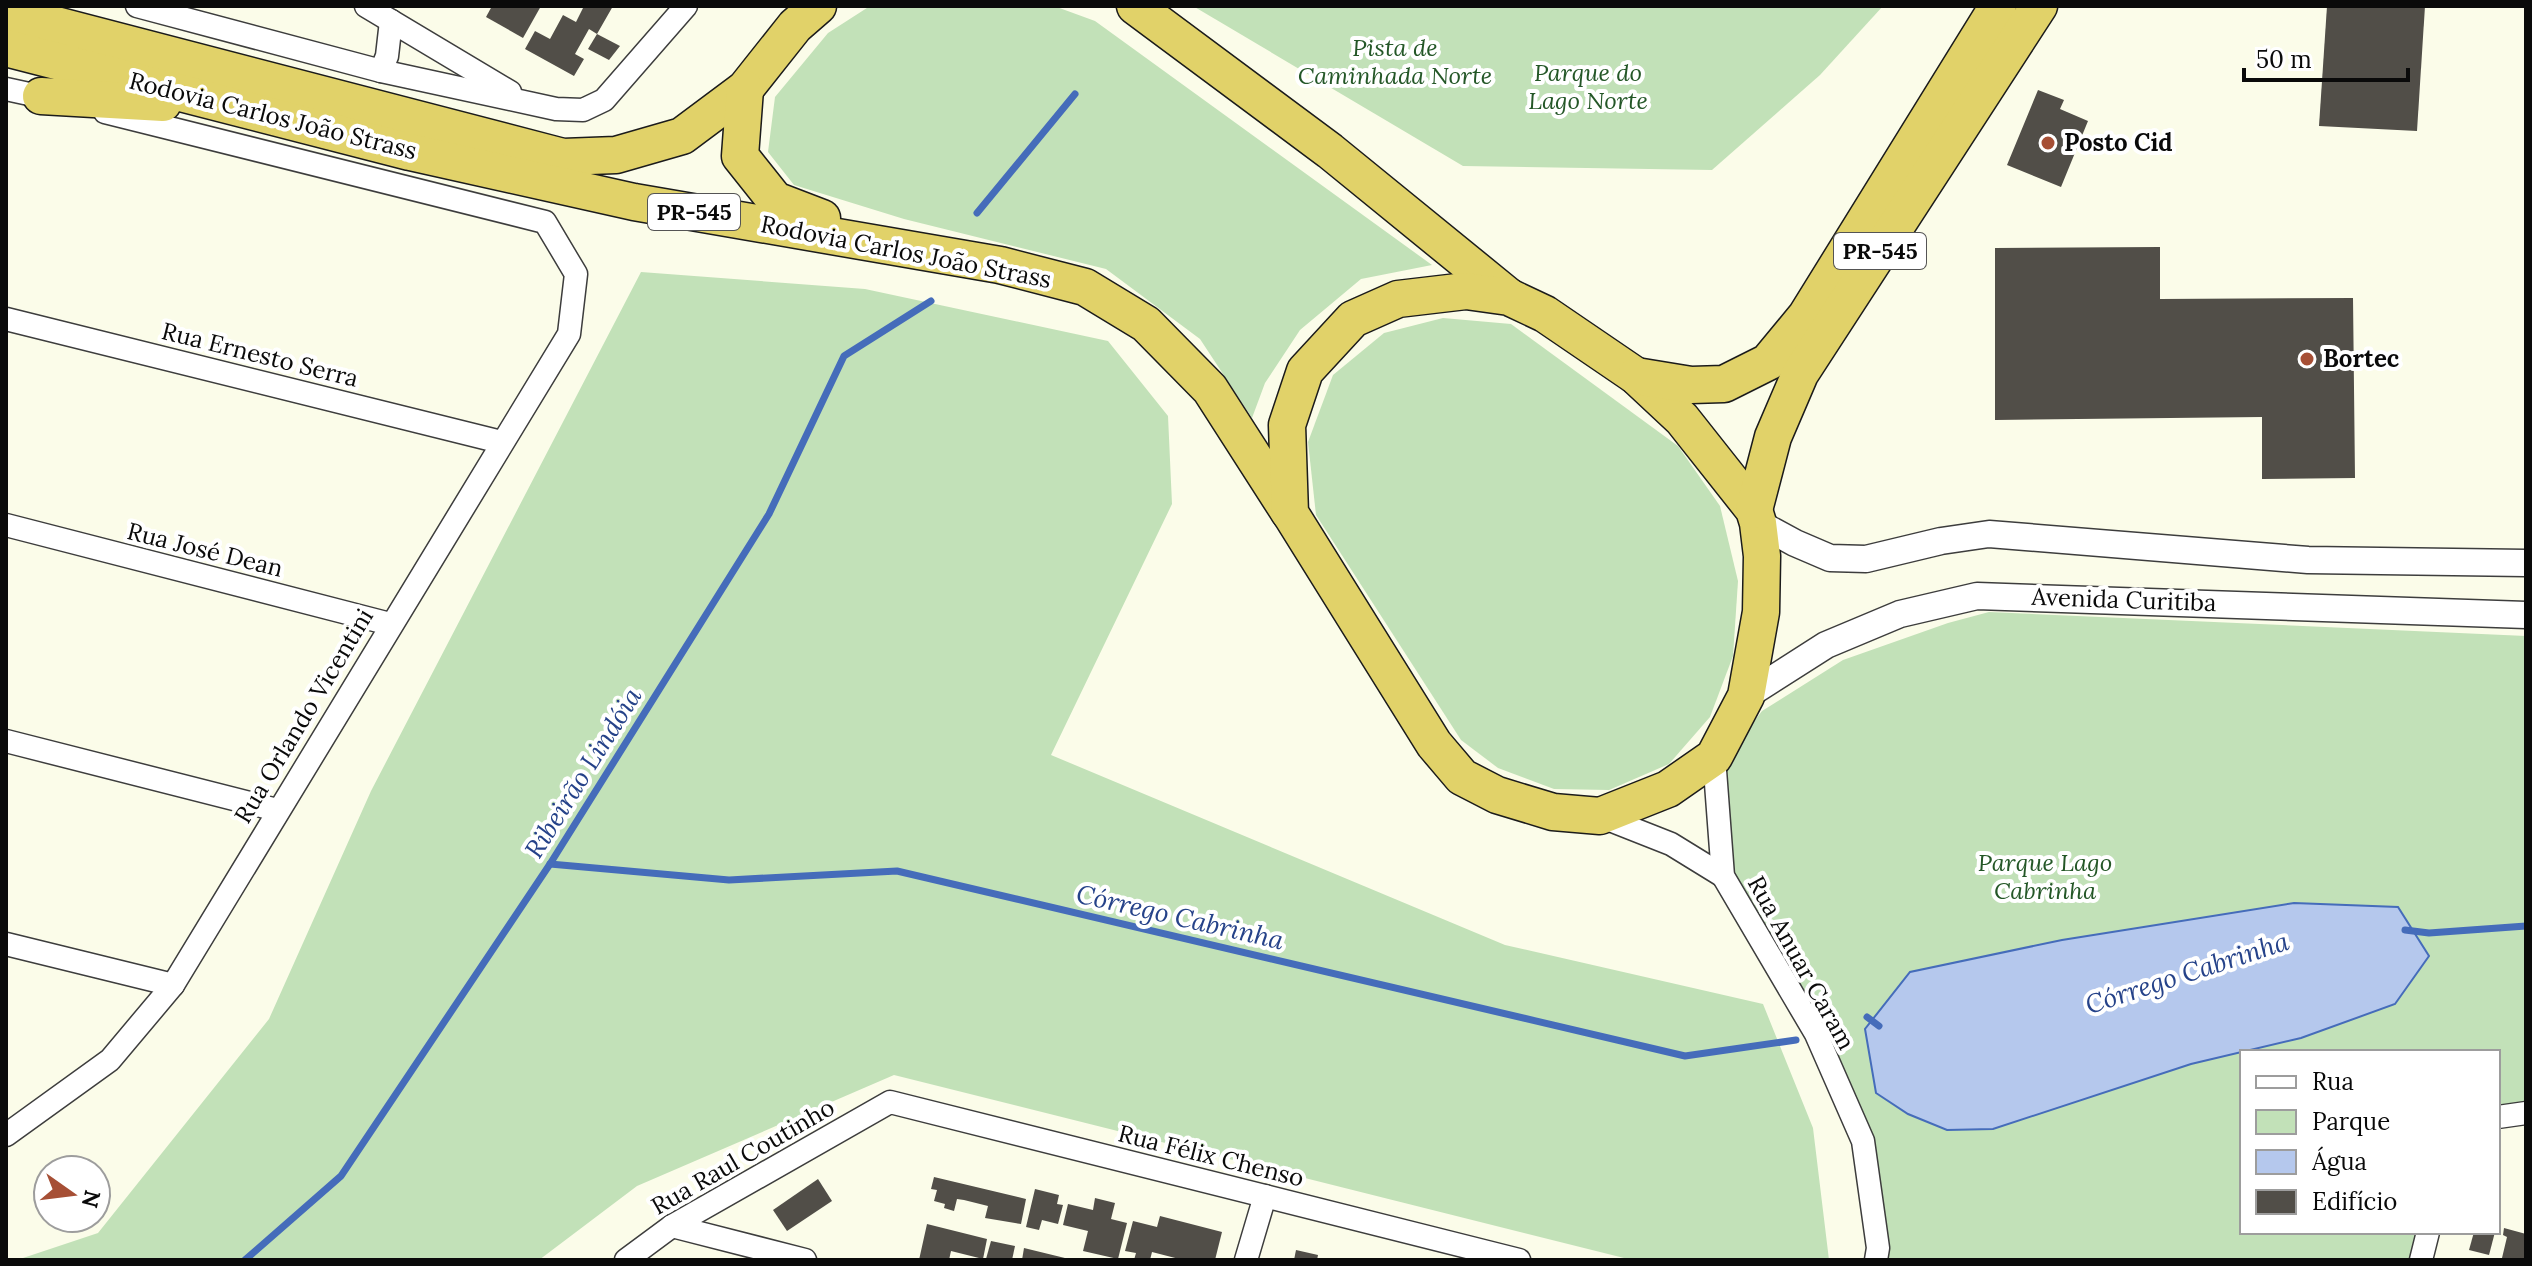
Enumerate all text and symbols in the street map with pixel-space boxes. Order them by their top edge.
park label: Pista de Caminhada Norte [1298,32,1492,91]
scale bar [2244,32,2408,82]
text: 50 m [2256,44,2312,75]
park label: Parque do Lago Norte [1528,57,1648,116]
street label: Rodovia Carlos João Strass [126,65,420,166]
place label: Posto Cid [2064,127,2173,158]
marker: Posto Cid [2039,134,2057,152]
road number: PR-545 [648,194,740,230]
street label: Rodovia Carlos João Strass [758,208,1054,295]
road number: PR-545 [1834,233,1926,269]
street label: Rua Ernesto Serra [159,315,362,394]
place label: Bortec [2323,343,2400,374]
marker: Bortec [2298,350,2316,368]
street label: Rua José Dean [124,515,286,584]
street label: Avenida Curitiba [2030,581,2217,618]
street label: Rua Orlando Vicentini [227,603,380,829]
water label: Ribeirão Lindóia [517,681,649,864]
park label: Parque Lago Cabrinha [1978,847,2112,906]
street label: Rua Anuar Caram [1741,870,1862,1055]
water label: Córrego Cabrinha [1073,877,1288,957]
water label: Córrego Cabrinha [2081,924,2293,1021]
legend [2240,1050,2500,1234]
text: Rua [2312,1066,2354,1097]
street label: Rua Raul Coutinho [645,1091,840,1222]
text: Parque [2312,1106,2390,1137]
street label: Rua Félix Chenso [1115,1117,1307,1194]
text: Água [2311,1146,2367,1177]
north arrow [32,1154,112,1234]
text: Edifício [2312,1186,2397,1217]
text: N [76,1187,107,1210]

